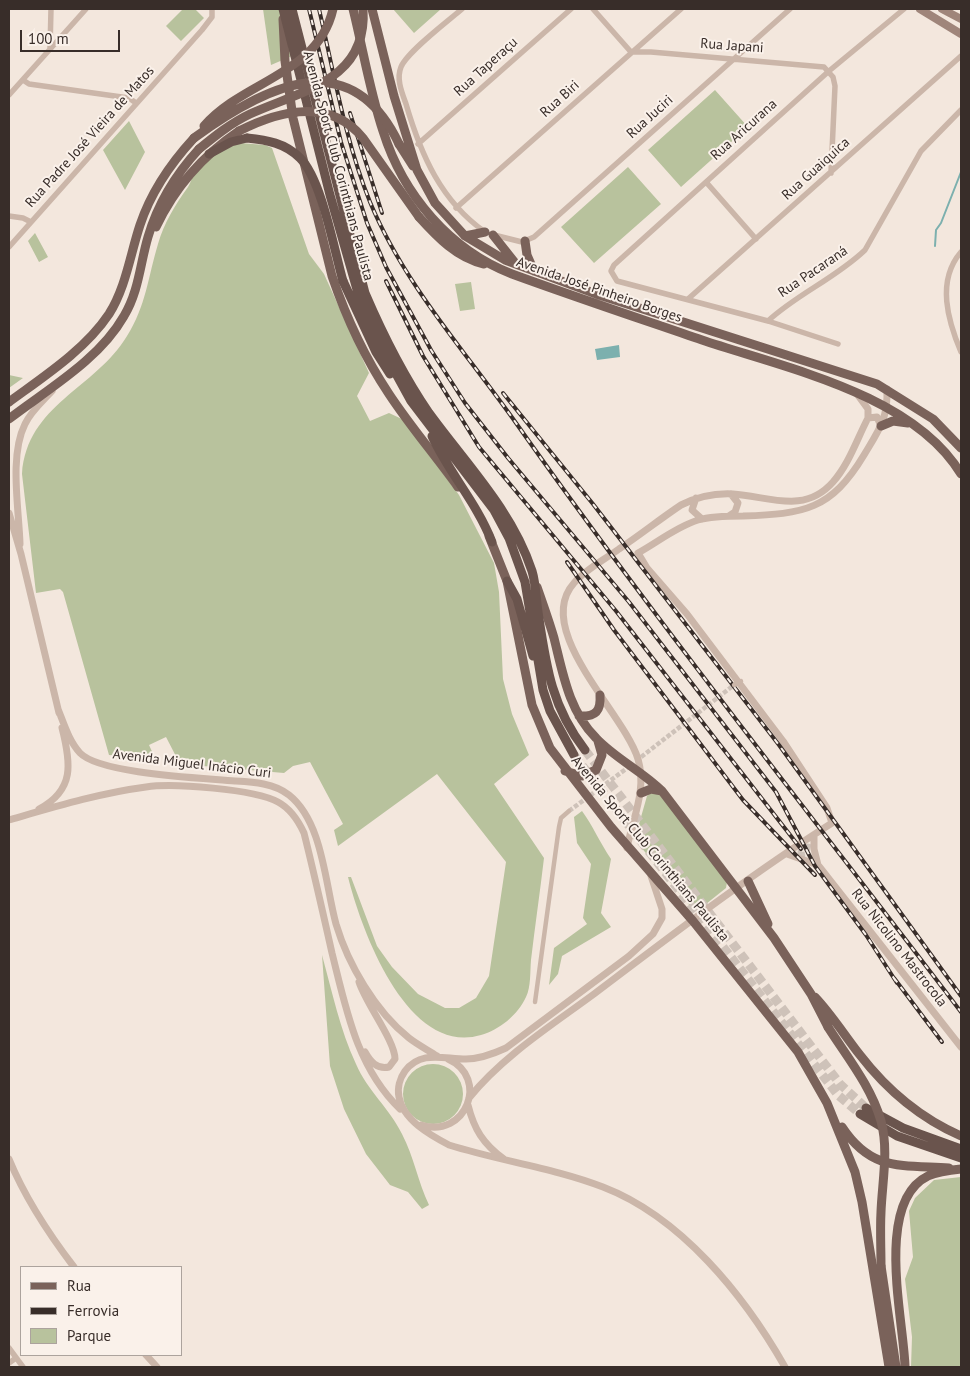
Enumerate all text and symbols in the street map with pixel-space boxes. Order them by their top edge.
scale bar [22,20,122,52]
text: 100 m [28,29,69,48]
street label: Rua Taperaçu [451,34,521,100]
street label: Rua Japani [700,35,764,57]
street label: Avenida Sport Club Corinthians Paulista [299,49,377,283]
street label: Rua Padre José Vieira de Matos [22,63,158,211]
street label: Rua Biri [537,77,583,121]
street label: Rua Juciri [623,92,677,142]
street label: Rua Aricurana [707,96,781,164]
street label: Rua Guaiquica [779,134,853,204]
street label: Rua Pacaraná [775,243,851,301]
street label: Avenida José Pinheiro Borges [514,254,684,326]
street label: Avenida Miguel Inácio Curi [112,746,272,782]
street label: Avenida Sport Club Corinthians Paulista [567,753,733,945]
street label: Rua Nicolino Mastrocola [848,886,950,1010]
legend [20,1266,182,1356]
text: Rua [67,1276,91,1295]
text: Ferrovia [67,1301,119,1320]
text: Parque [67,1326,111,1345]

